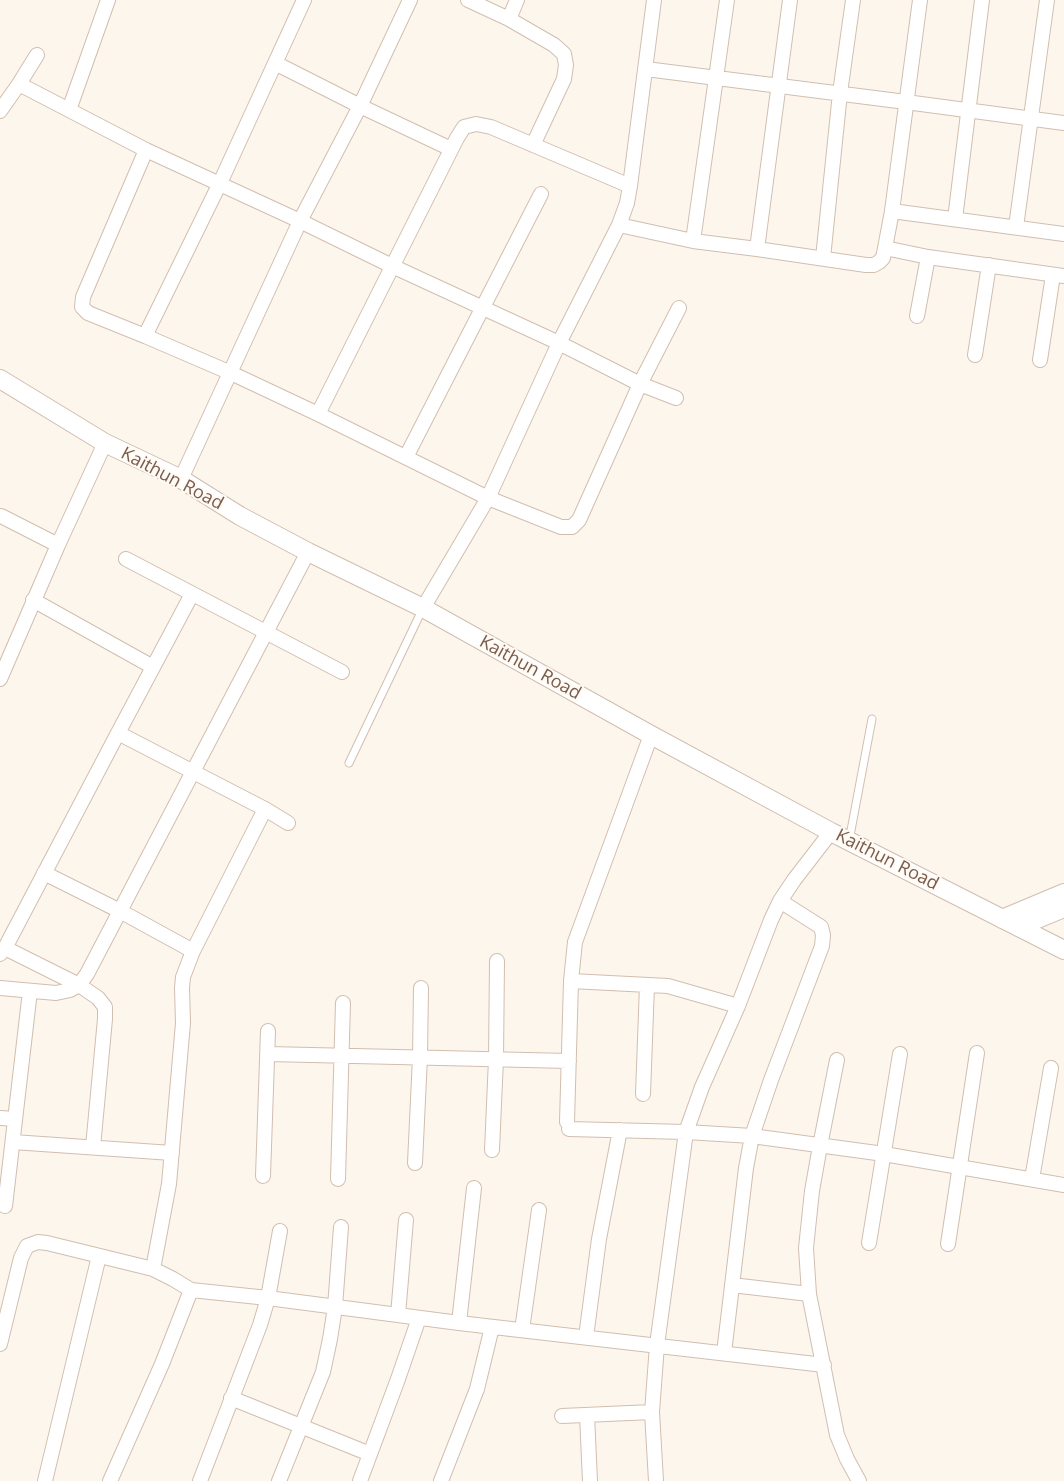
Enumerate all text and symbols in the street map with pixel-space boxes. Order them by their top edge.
street label: Kaithun Road [117,443,227,515]
street label: Kaithun Road [475,631,585,705]
street label: Kaithun Road [832,825,942,895]

